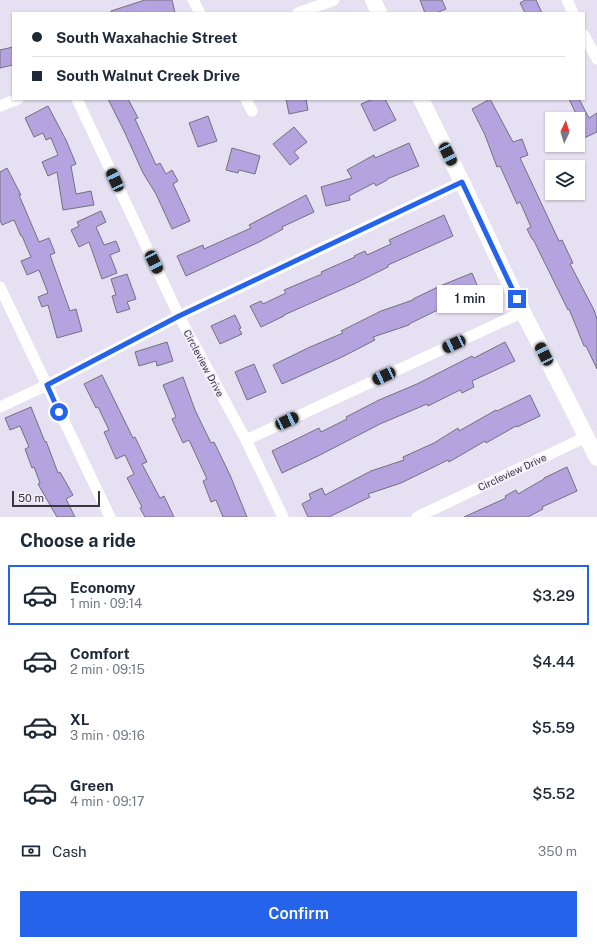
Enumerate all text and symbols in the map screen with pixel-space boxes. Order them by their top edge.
text: South Waxahachie Street [56,29,237,46]
text: South Walnut Creek Drive [56,67,240,84]
north arrow [545,112,585,152]
map controls [545,112,585,200]
car [437,141,459,167]
button: layers [545,160,585,200]
car [104,167,126,193]
car [143,249,165,275]
callout: 1 min [437,285,503,313]
route end [508,290,526,308]
text: 1 min [455,291,485,306]
street label: Circleview Drive [181,327,227,399]
car [441,333,467,355]
car [533,341,555,367]
car [371,365,397,387]
route start [50,403,68,421]
car [274,410,300,432]
street label: Circleview Drive [476,451,548,493]
scale bar [12,489,100,508]
text: 50 m [18,492,44,504]
text: Choose a ride [20,530,136,551]
icon: car [22,577,58,613]
text: Economy [70,579,135,596]
text: $3.29 [532,587,575,604]
text: 1 min · 09:14 [70,596,142,611]
icon: car [22,643,58,679]
text: Comfort [70,645,130,662]
text: $4.44 [532,653,575,670]
text: 2 min · 09:15 [70,662,145,677]
icon: car [22,709,58,745]
text: XL [70,711,89,728]
text: $5.59 [532,719,575,736]
text: 3 min · 09:16 [70,728,145,743]
icon: car [22,775,58,811]
text: Green [70,777,114,794]
text: $5.52 [532,785,575,802]
text: 4 min · 09:17 [70,794,145,809]
icon: cash [20,840,42,862]
text: Cash [52,843,87,860]
text: 350 m [538,844,577,859]
button: Confirm [20,891,577,937]

